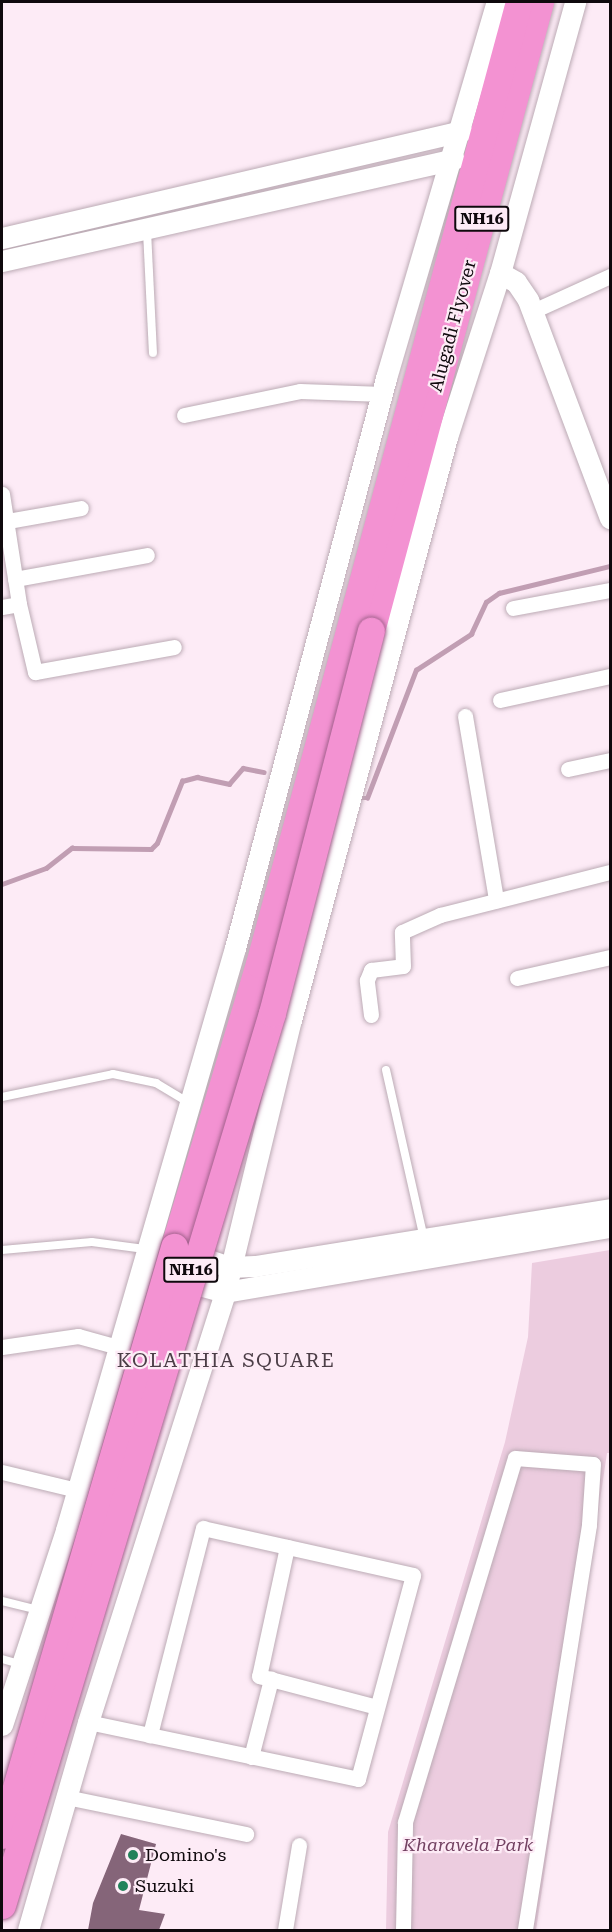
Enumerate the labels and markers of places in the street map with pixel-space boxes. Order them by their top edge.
place label: Domino's [145,1844,226,1866]
marker: Domino's [126,1848,140,1862]
place label: Suzuki [135,1875,194,1897]
marker: Suzuki [116,1879,130,1893]

